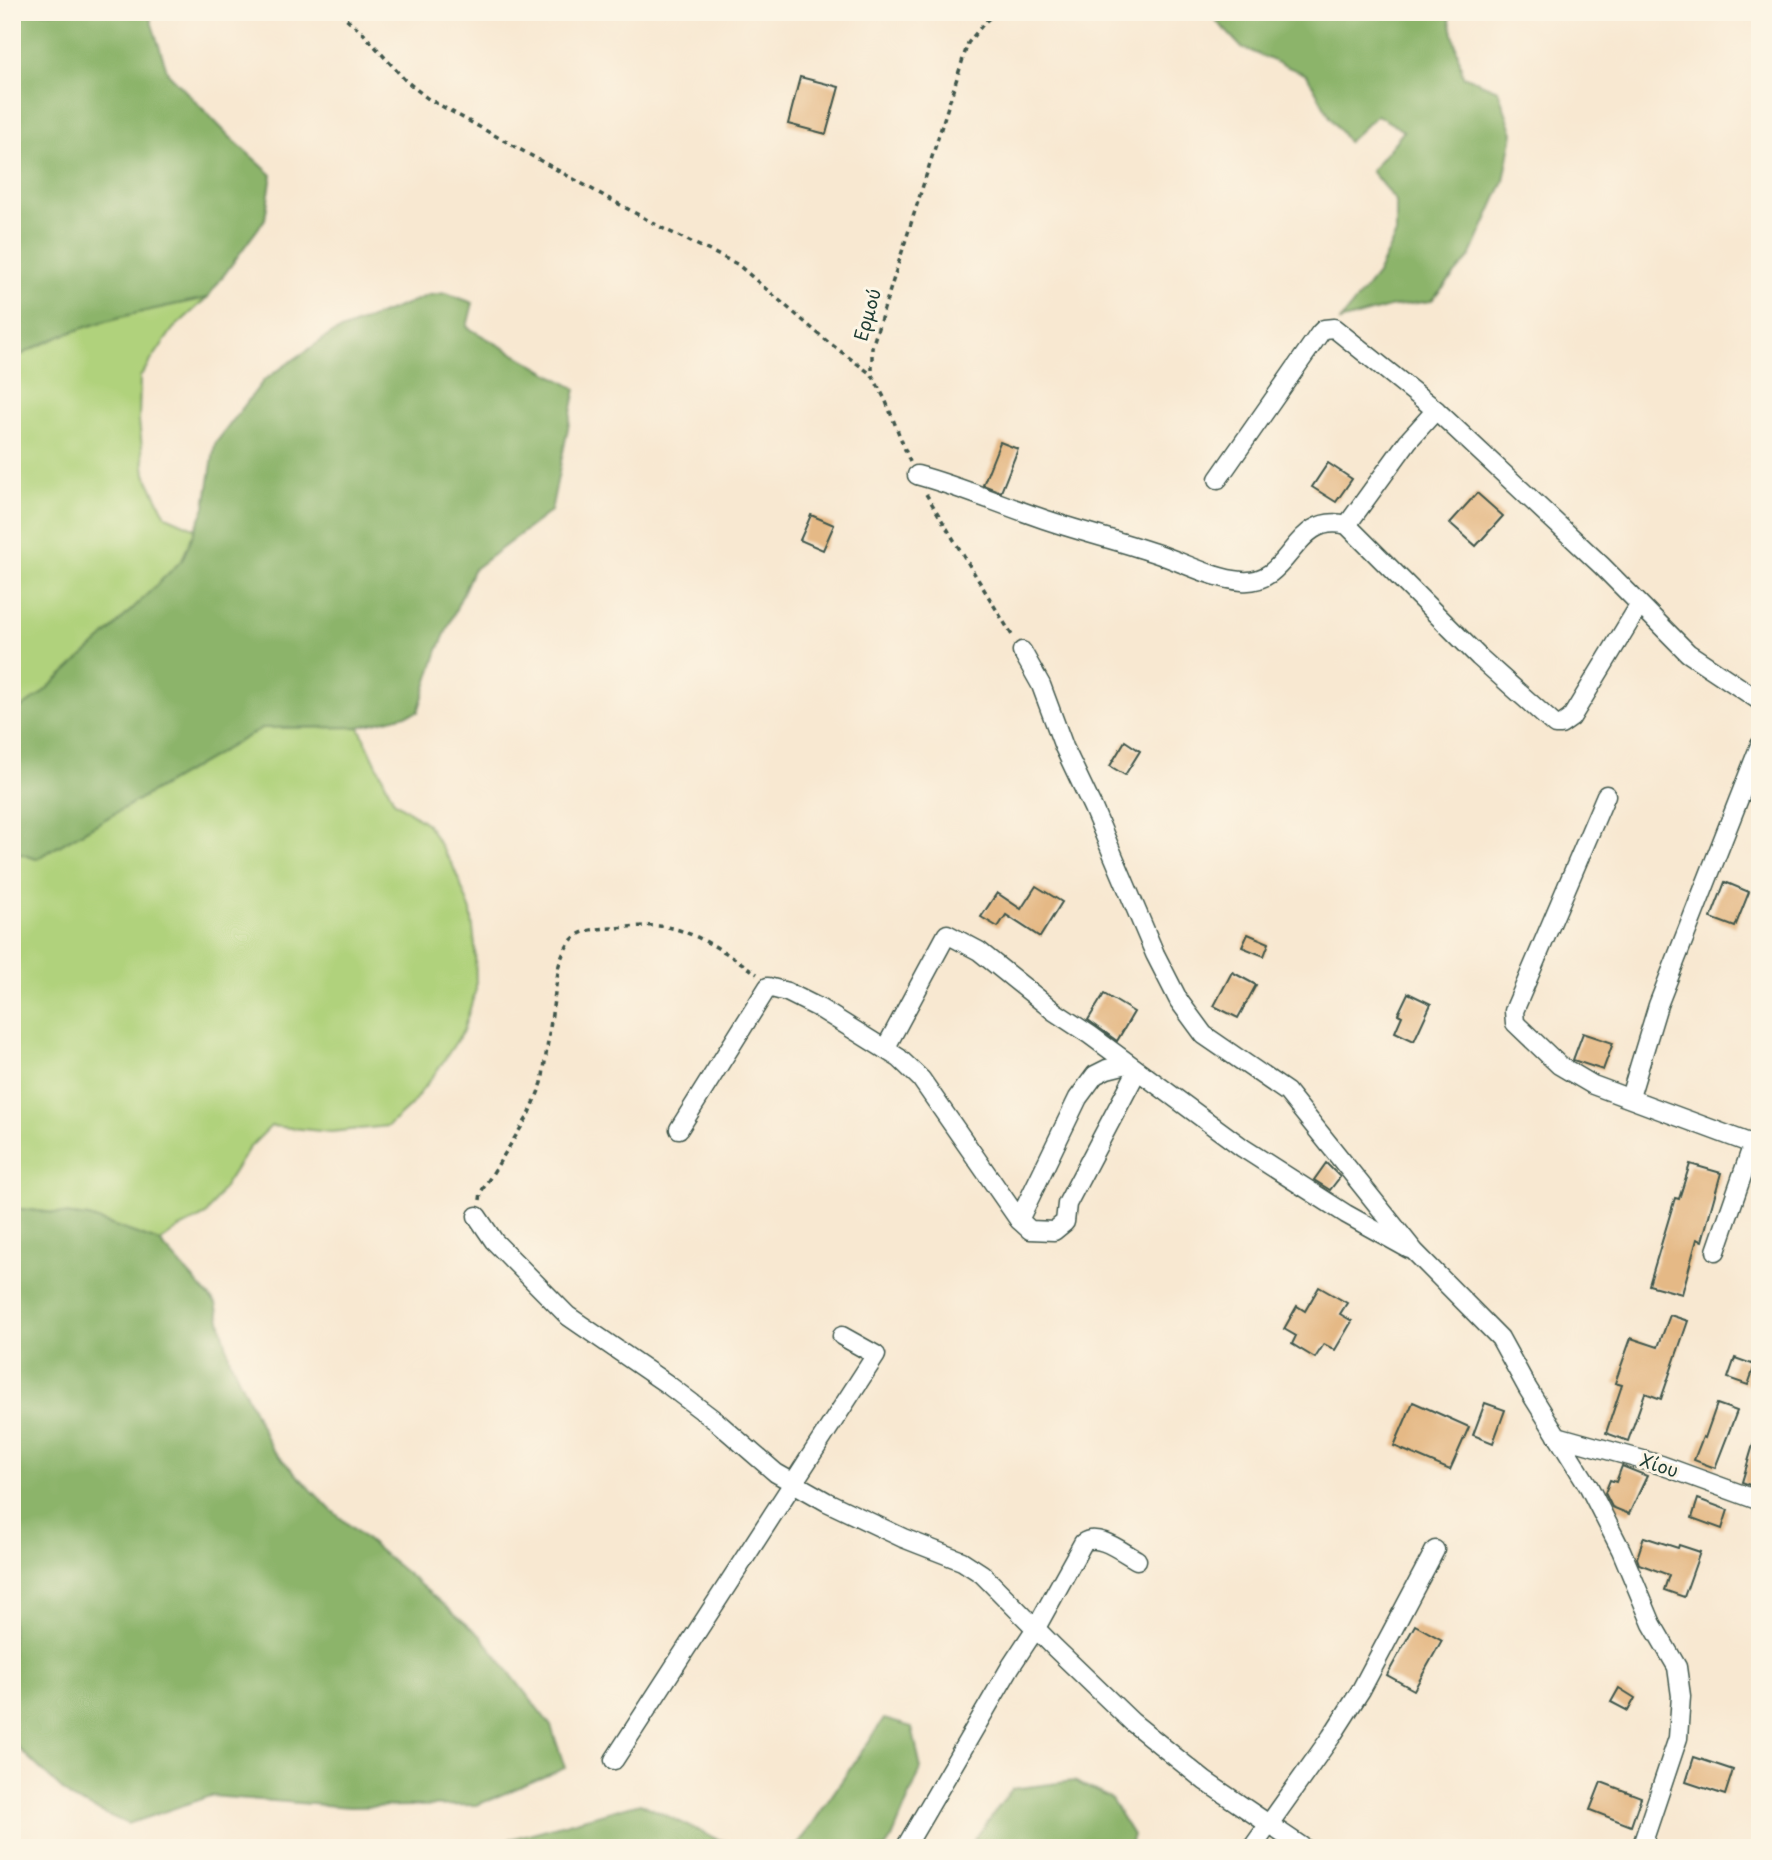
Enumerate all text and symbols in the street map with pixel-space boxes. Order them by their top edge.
street label: Ερμού [846,285,887,344]
street label: Χίου [1637,1446,1682,1483]

